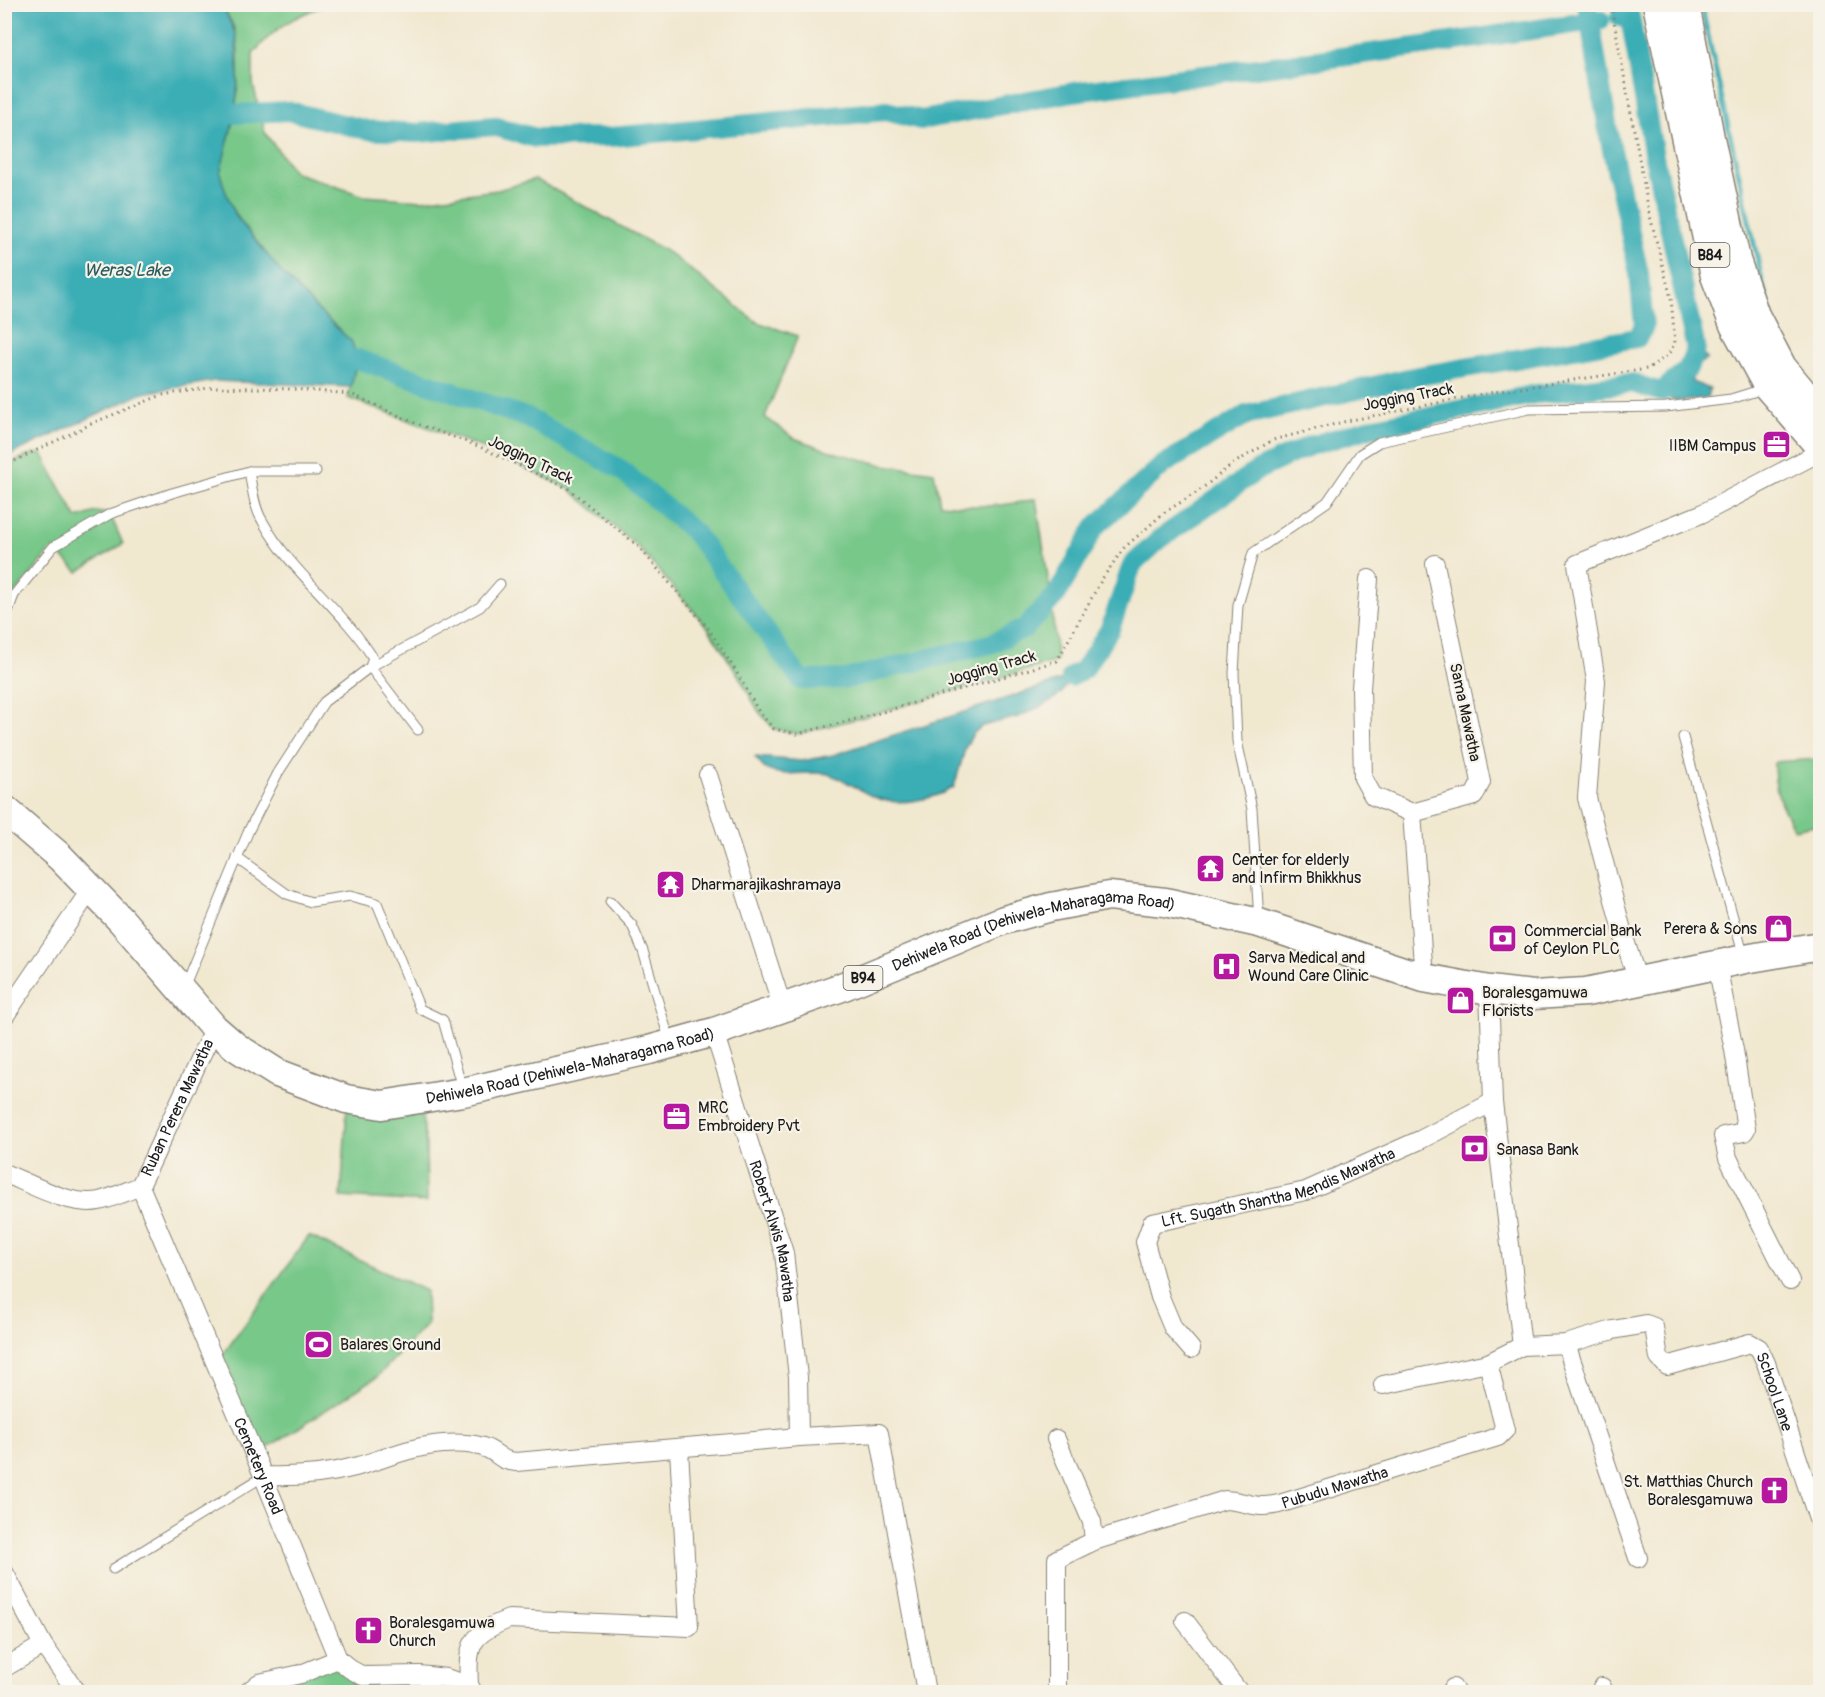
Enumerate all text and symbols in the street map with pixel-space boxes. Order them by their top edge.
road number: B84 [1690,243,1730,267]
water label: Weras Lake [84,259,172,282]
street label: Jogging Track [1361,378,1456,416]
office icon: IIBM Campus [1761,429,1793,461]
street label: Jogging Track [485,431,577,489]
place label: IIBM Campus [1669,436,1756,456]
street label: Jogging Track [944,646,1039,690]
street label: Sama Mawatha [1445,661,1485,763]
place label: Center for elderly and Infirm Bhikkhus [1232,850,1361,888]
temple icon: Center for elderly and Infirm Bhikkhus [1195,852,1227,884]
temple icon: Dharmarajikashramaya [654,868,686,900]
place label: Dharmarajikashramaya [691,875,841,895]
street label: Dehiwela Road (Dehiwela-Maharagama Road) [889,887,1177,976]
shop icon: Perera & Sons [1762,912,1794,944]
place label: Perera & Sons [1663,919,1757,939]
place label: Commercial Bank of Ceylon PLC [1524,921,1642,959]
bank icon: Commercial Bank of Ceylon PLC [1487,923,1519,955]
place label: Sarva Medical and Wound Care Clinic [1248,948,1369,986]
hospital icon: Sarva Medical and Wound Care Clinic [1211,950,1243,982]
road number: B94 [844,966,882,990]
place label: Boralesgamuwa Florists [1482,983,1588,1021]
shop icon: Boralesgamuwa Florists [1445,985,1477,1017]
street label: Dehiwela Road (Dehiwela-Maharagama Road) [424,1023,717,1109]
street label: Ruban Perera Mawatha [137,1036,219,1180]
place label: MRC Embroidery Pvt [698,1098,800,1136]
office icon: MRC Embroidery Pvt [661,1100,693,1132]
bank icon: Sanasa Bank [1459,1133,1491,1165]
place label: Sanasa Bank [1496,1140,1579,1160]
street label: Lft. Sugath Shantha Mendis Mawatha [1159,1143,1398,1232]
street label: Robert Alwis Mawatha [744,1158,798,1303]
sports icon: Balares Ground [303,1328,335,1360]
place label: Balares Ground [340,1335,441,1355]
street label: School Lane [1751,1349,1797,1434]
street label: Cemetery Road [229,1415,287,1518]
street label: Pubudu Mawatha [1279,1462,1391,1514]
place label: St. Matthias Church Boralesgamuwa [1624,1472,1753,1510]
church icon: St. Matthias Church Boralesgamuwa [1758,1474,1790,1506]
place label: Boralesgamuwa Church [389,1613,495,1651]
church icon: Boralesgamuwa Church [352,1615,384,1647]

